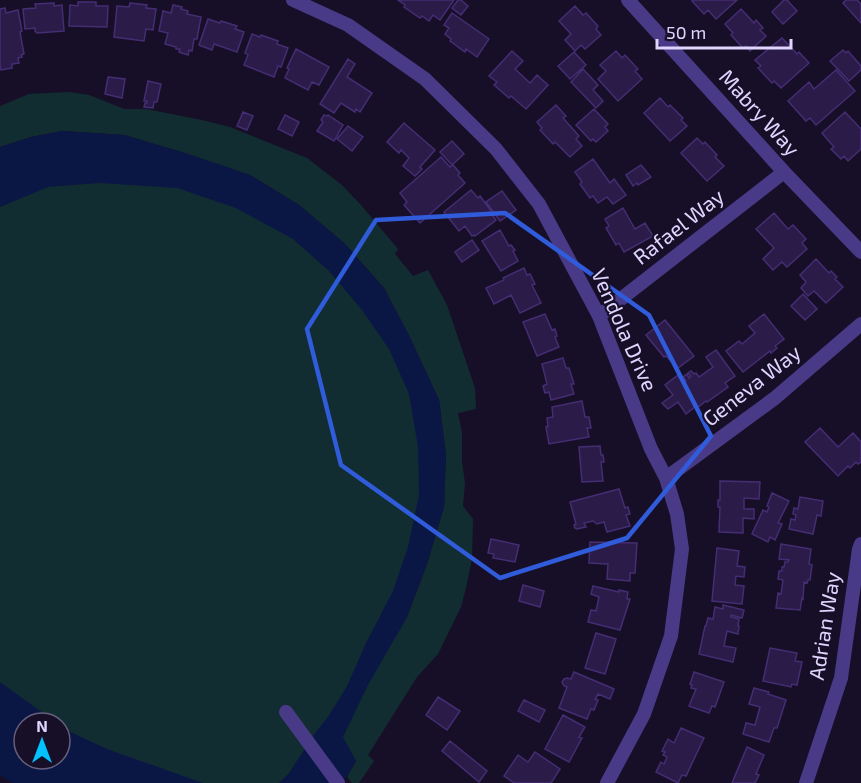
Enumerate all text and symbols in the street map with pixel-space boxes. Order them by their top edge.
scale bar [657,12,790,50]
text: 50 m [666,21,706,43]
street label: Mabry Way [715,64,805,160]
street label: Rafael Way [628,183,728,269]
street label: Vendola Drive [587,264,664,395]
street label: Geneva Way [697,339,805,431]
street label: Adrian Way [803,570,844,682]
north arrow [12,711,72,771]
text: N [36,716,48,735]

